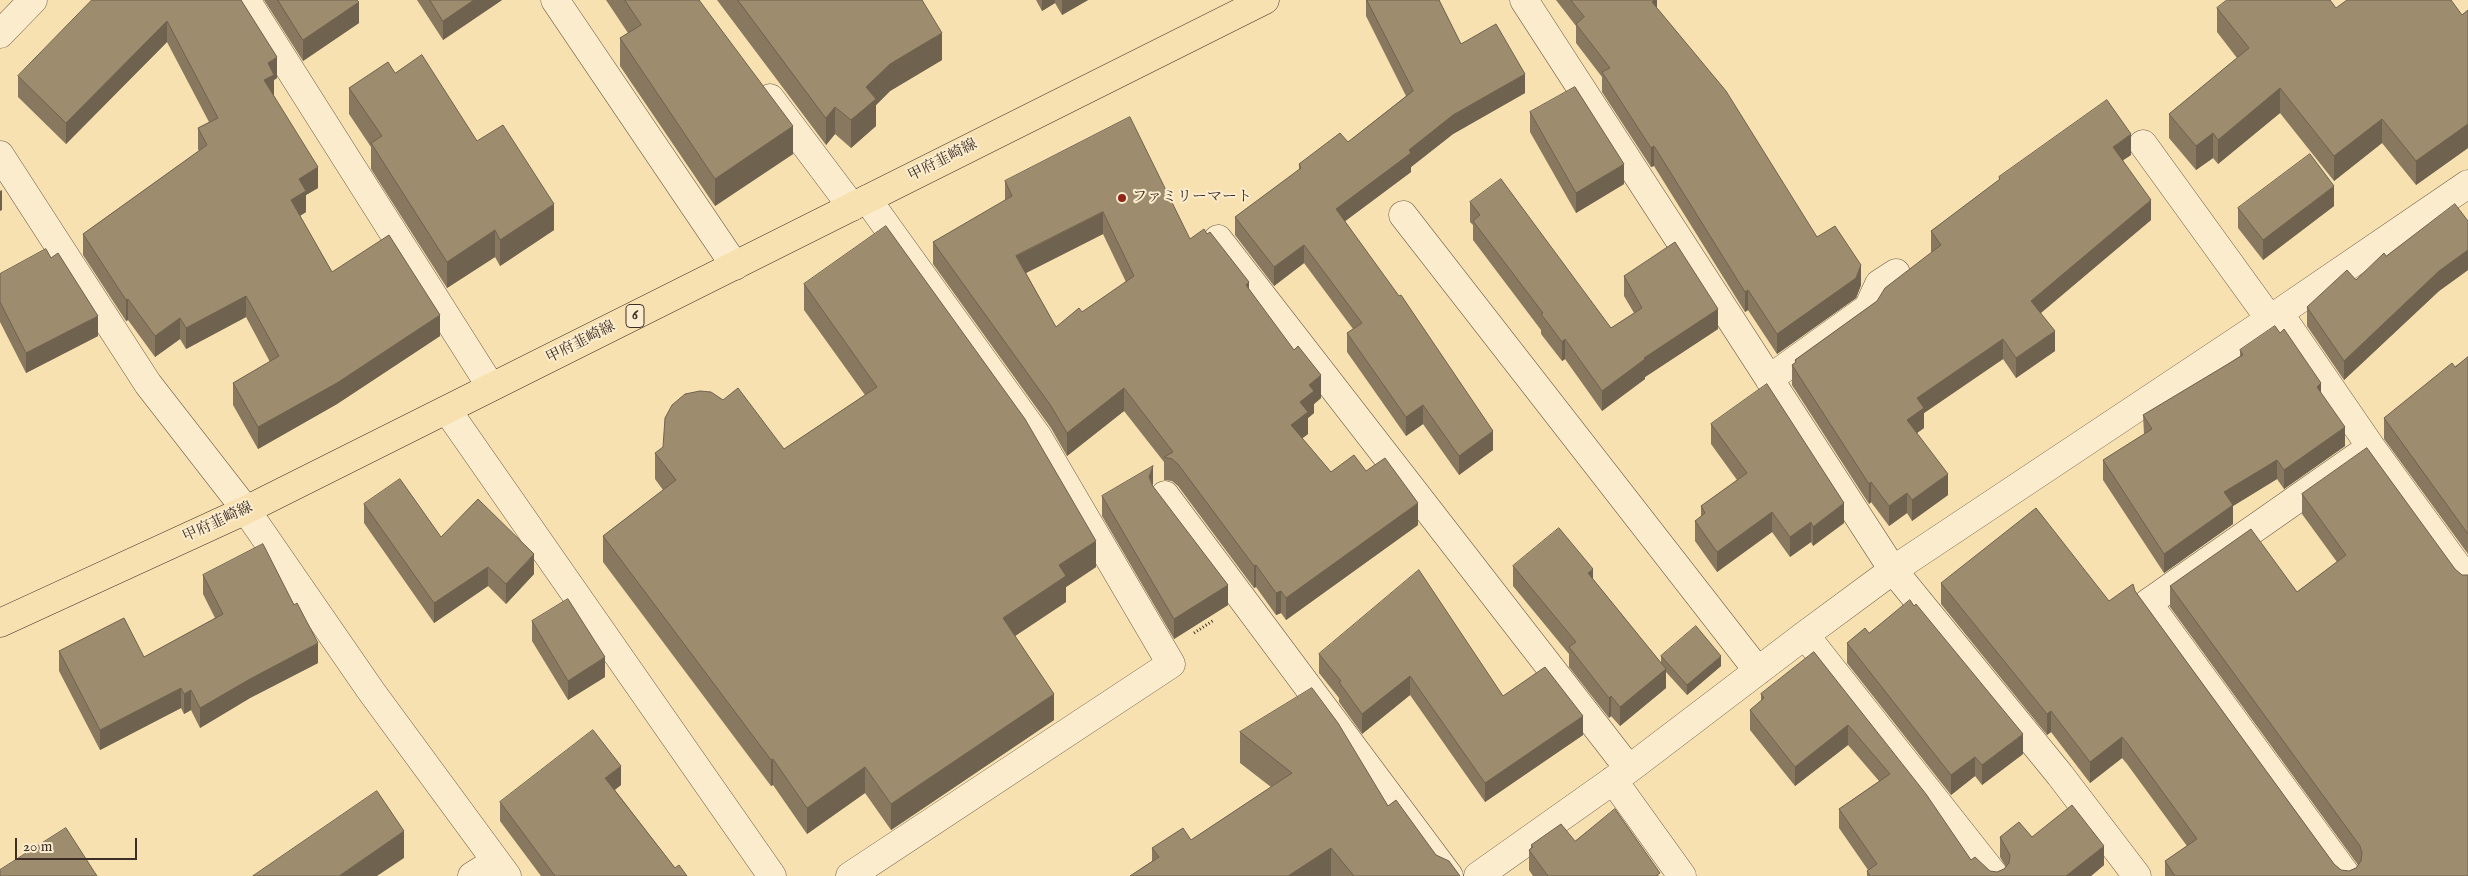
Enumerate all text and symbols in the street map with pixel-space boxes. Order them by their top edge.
street label: 甲府韮崎線 [906,136,980,186]
place label: ファミリーマート [1132,189,1252,207]
marker: ファミリーマート [1116,192,1128,204]
road number: 6 [626,304,644,328]
street label: 甲府韮崎線 [544,318,618,368]
street label: 甲府韮崎線 [180,499,256,547]
scale bar [18,828,140,860]
text: 20 m [23,837,52,856]

